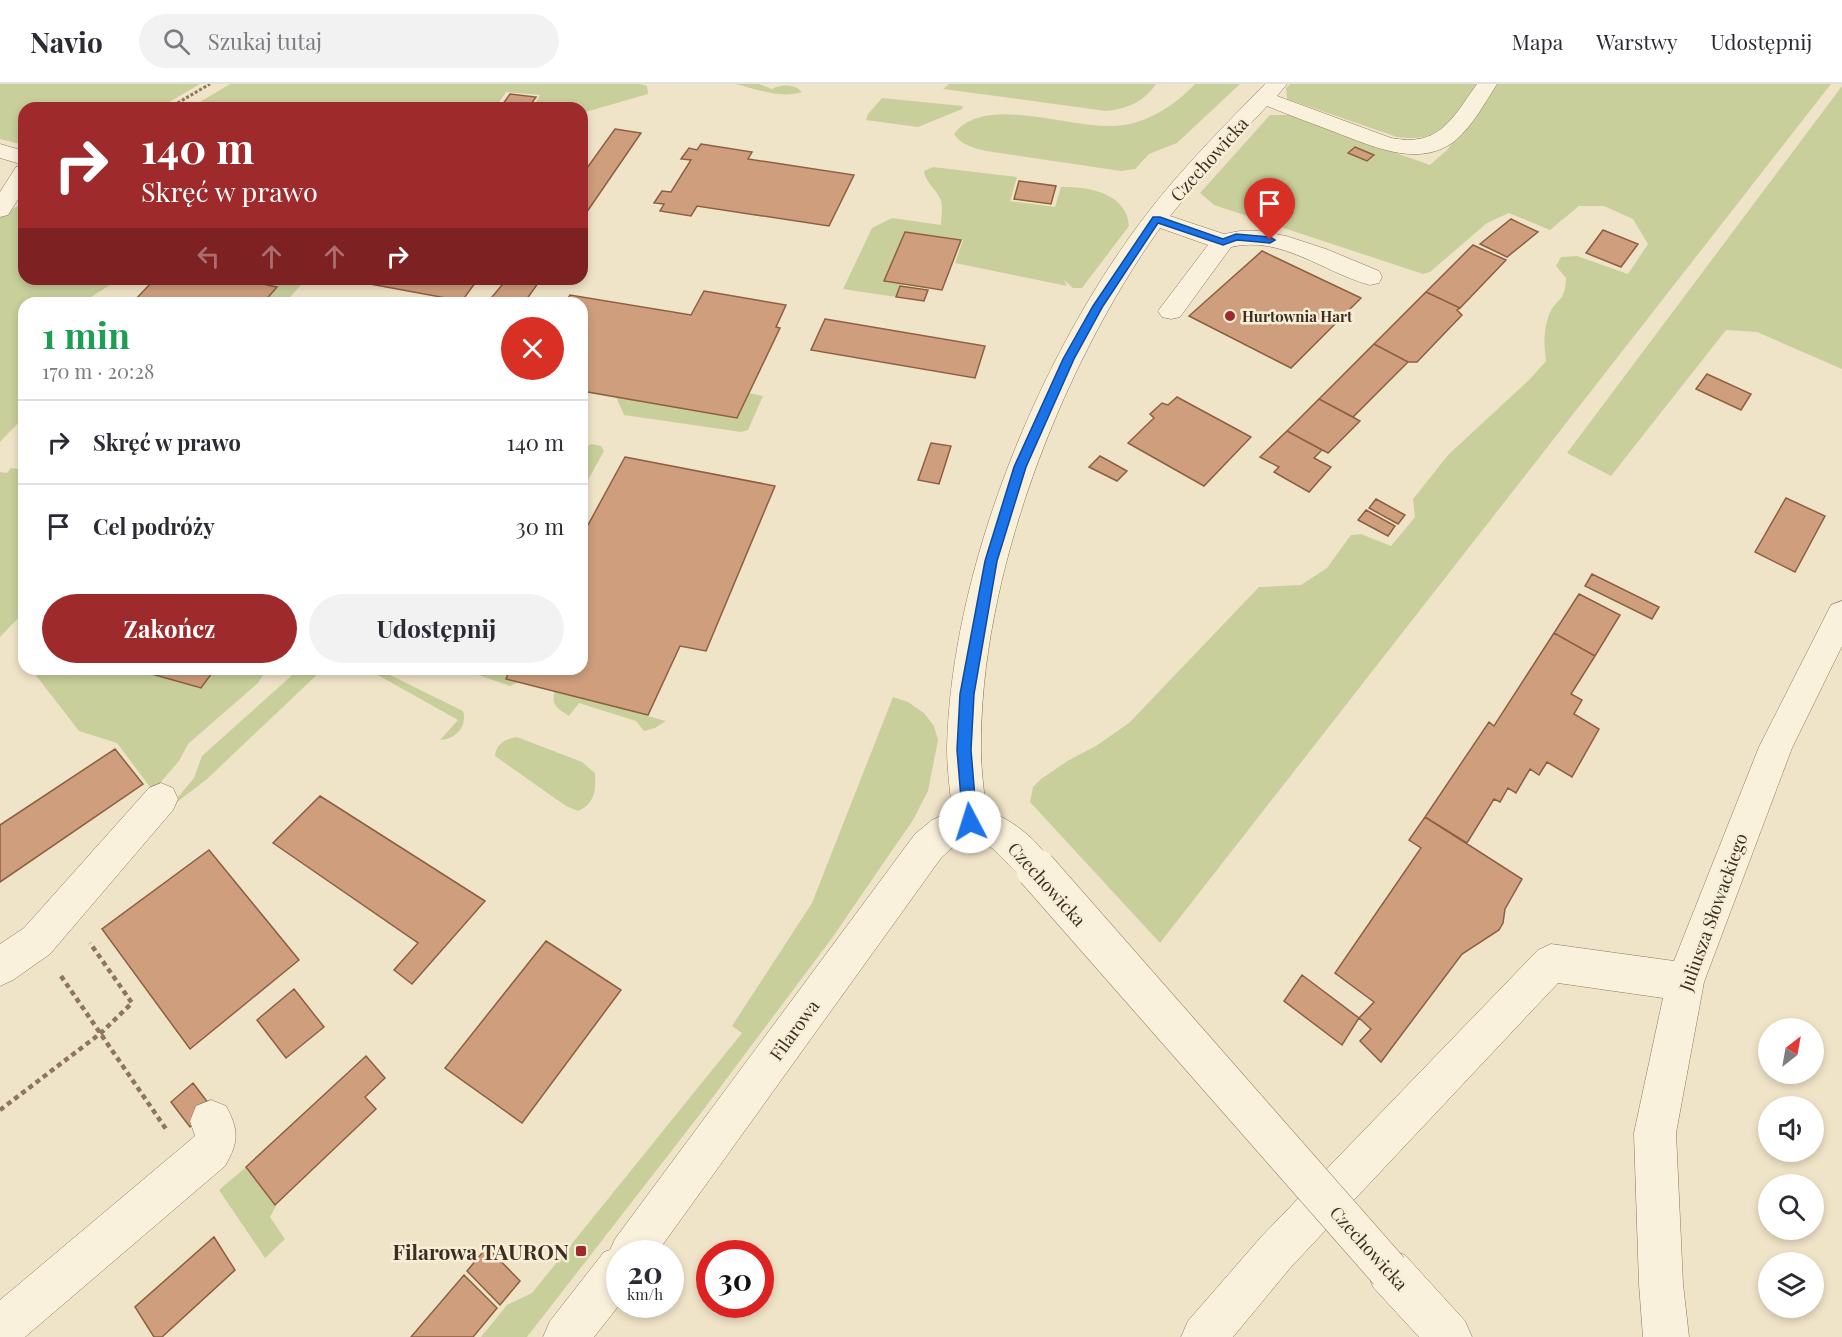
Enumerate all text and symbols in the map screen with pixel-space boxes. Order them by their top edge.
search box [139,14,559,68]
text: Navio [30,23,103,60]
icon: search [160,25,193,58]
text: Szukaj tutaj [208,26,322,56]
text: Mapa [1512,27,1563,55]
text: Warstwy [1596,27,1678,55]
text: Udostępnij [1711,27,1812,55]
street label: Czechowicka [1165,112,1253,206]
text: 140 m [141,119,254,175]
icon: right [42,126,120,204]
text: Skręć w prawo [141,173,318,209]
pin [1244,178,1295,240]
icon: arrive [1253,187,1286,220]
icon: left [192,240,225,273]
icon: ahead [255,240,288,273]
icon: ahead [318,240,351,273]
icon: right [381,240,414,273]
place label: Hurtownia Hart [1242,306,1353,326]
marker: Hurtownia Hart [1223,309,1237,323]
text: 1 min [42,310,130,358]
button: close [501,317,564,380]
text: 170 m · 20:28 [42,357,154,384]
icon: right [42,426,75,459]
text: Skręć w prawo [93,427,241,457]
text: 140 m [507,427,564,457]
icon: arrive [42,510,75,543]
text: Cel podróży [93,511,215,541]
text: 30 m [516,511,564,541]
button: Zakończ [42,594,297,663]
button: Udostępnij [309,594,564,663]
position arrow [938,790,1002,854]
street label: Juliusza Słowackiego [1673,830,1753,995]
street label: Czechowicka [1003,837,1091,931]
street label: Filarowa [764,995,824,1065]
north arrow [1758,1018,1824,1084]
map controls [1758,1018,1824,1318]
button: sound [1758,1096,1824,1162]
button: search [1758,1174,1824,1240]
street label: Czechowicka [1325,1201,1413,1295]
place label: Filarowa TAURON [392,1237,569,1265]
speed limit sign: 30 [696,1240,774,1318]
marker: Filarowa TAURON [574,1244,588,1258]
text: 20 [627,1252,663,1292]
button: layers [1758,1252,1824,1318]
text: km/h [627,1284,663,1304]

